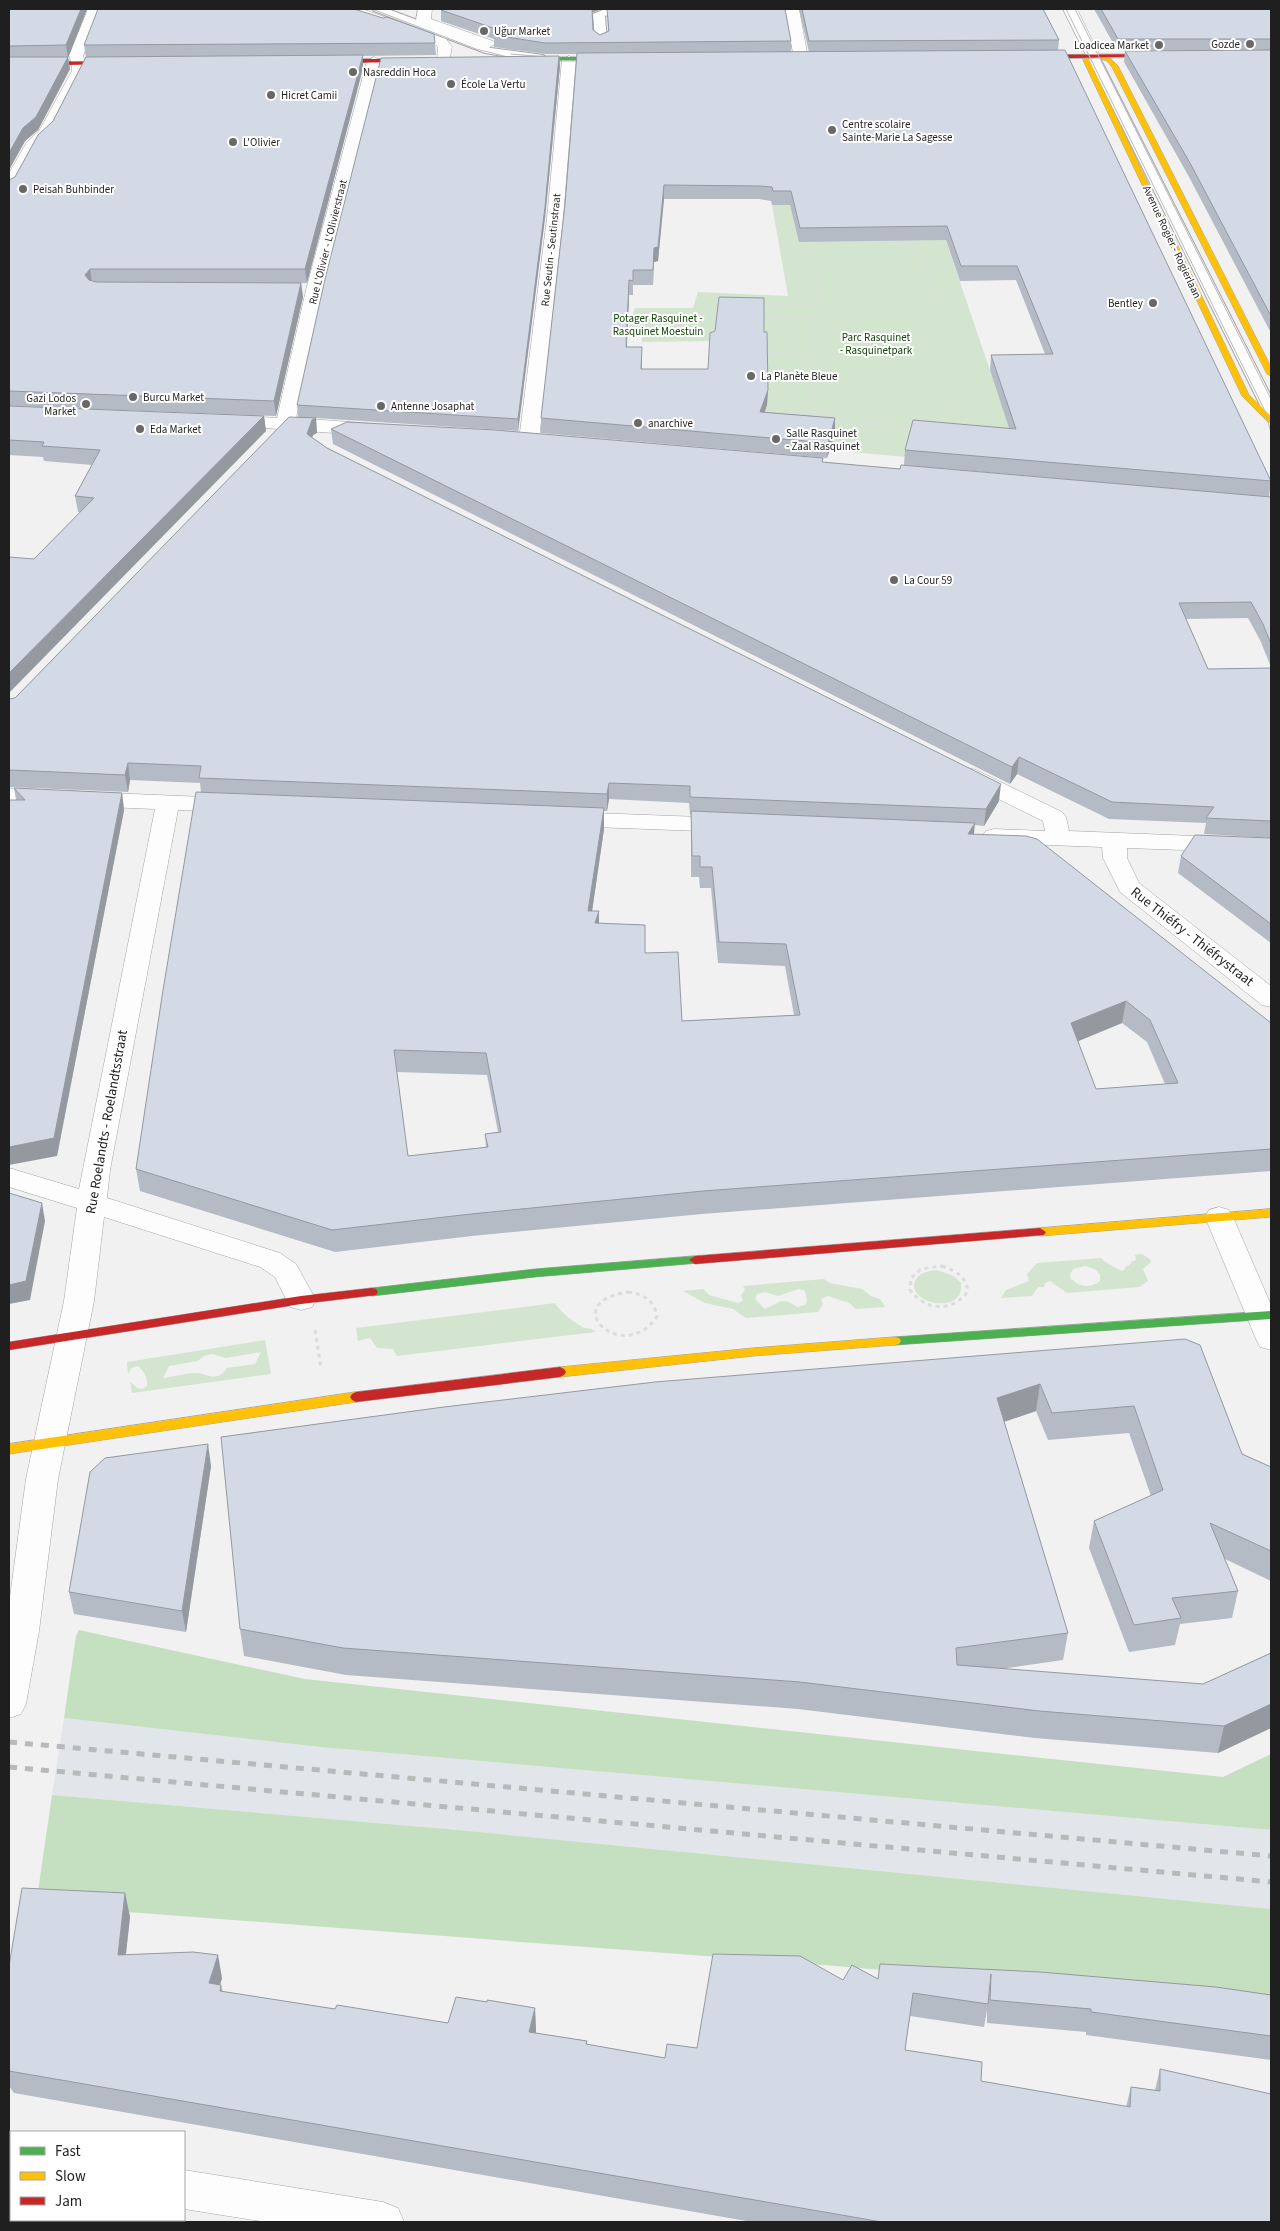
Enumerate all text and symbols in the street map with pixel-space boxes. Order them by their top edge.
place label: Uğur Market [494,24,550,39]
marker: Uğur Market [478,25,490,37]
place label: Gozde [1211,37,1241,52]
place label: Loadicea Market [1074,38,1149,53]
marker: Gozde [1244,38,1256,50]
marker: Loadicea Market [1153,39,1165,51]
place label: Nasreddin Hoca [363,65,436,80]
marker: Nasreddin Hoca [347,66,359,78]
place label: École La Vertu [461,77,525,92]
marker: École La Vertu [445,78,457,90]
place label: Hicret Camii [281,88,337,103]
marker: Hicret Camii [265,89,277,101]
place label: Centre scolaire Sainte-Marie La Sagesse [842,117,953,145]
marker: Centre scolaire Sainte-Marie La Sagesse [826,124,838,136]
place label: L'Olivier [243,135,280,150]
marker: L'Olivier [227,136,239,148]
street label: Rue L'Olivier - L'Olivierstraat [305,178,351,306]
place label: Peisah Buhbinder [33,182,114,197]
marker: Peisah Buhbinder [17,183,29,195]
street label: Avenue Rogier - Rogierlaan [1139,183,1205,301]
street label: Rue Seutin - Seutinstraat [538,192,564,307]
place label: Bentley [1108,296,1143,311]
marker: Bentley [1147,297,1159,309]
park label: Potager Rasquinet - Rasquinet Moestuin [613,311,703,339]
park label: Parc Rasquinet - Rasquinetpark [840,330,913,358]
place label: La Planète Bleue [761,369,838,384]
marker: La Planète Bleue [745,370,757,382]
place label: Burcu Market [143,390,204,405]
place label: Gazi Lodos Market [26,391,76,419]
marker: Burcu Market [127,391,139,403]
marker: Gazi Lodos Market [80,398,92,410]
place label: Antenne Josaphat [391,399,475,414]
marker: Antenne Josaphat [375,400,387,412]
place label: anarchive [648,416,694,431]
marker: anarchive [632,417,644,429]
place label: Eda Market [150,422,201,437]
marker: Eda Market [134,423,146,435]
place label: Salle Rasquinet - Zaal Rasquinet [786,426,860,454]
marker: Salle Rasquinet - Zaal Rasquinet [770,433,782,445]
place label: La Cour 59 [904,573,952,588]
marker: La Cour 59 [888,574,900,586]
street label: Rue Thiéfry - Thiéfrystraat [1126,883,1258,992]
street label: Rue Roelandts - Roelandtsstraat [81,1028,133,1216]
legend [10,2131,185,2221]
text: Fast [55,2141,81,2162]
text: Slow [55,2166,86,2187]
text: Jam [55,2191,82,2212]

